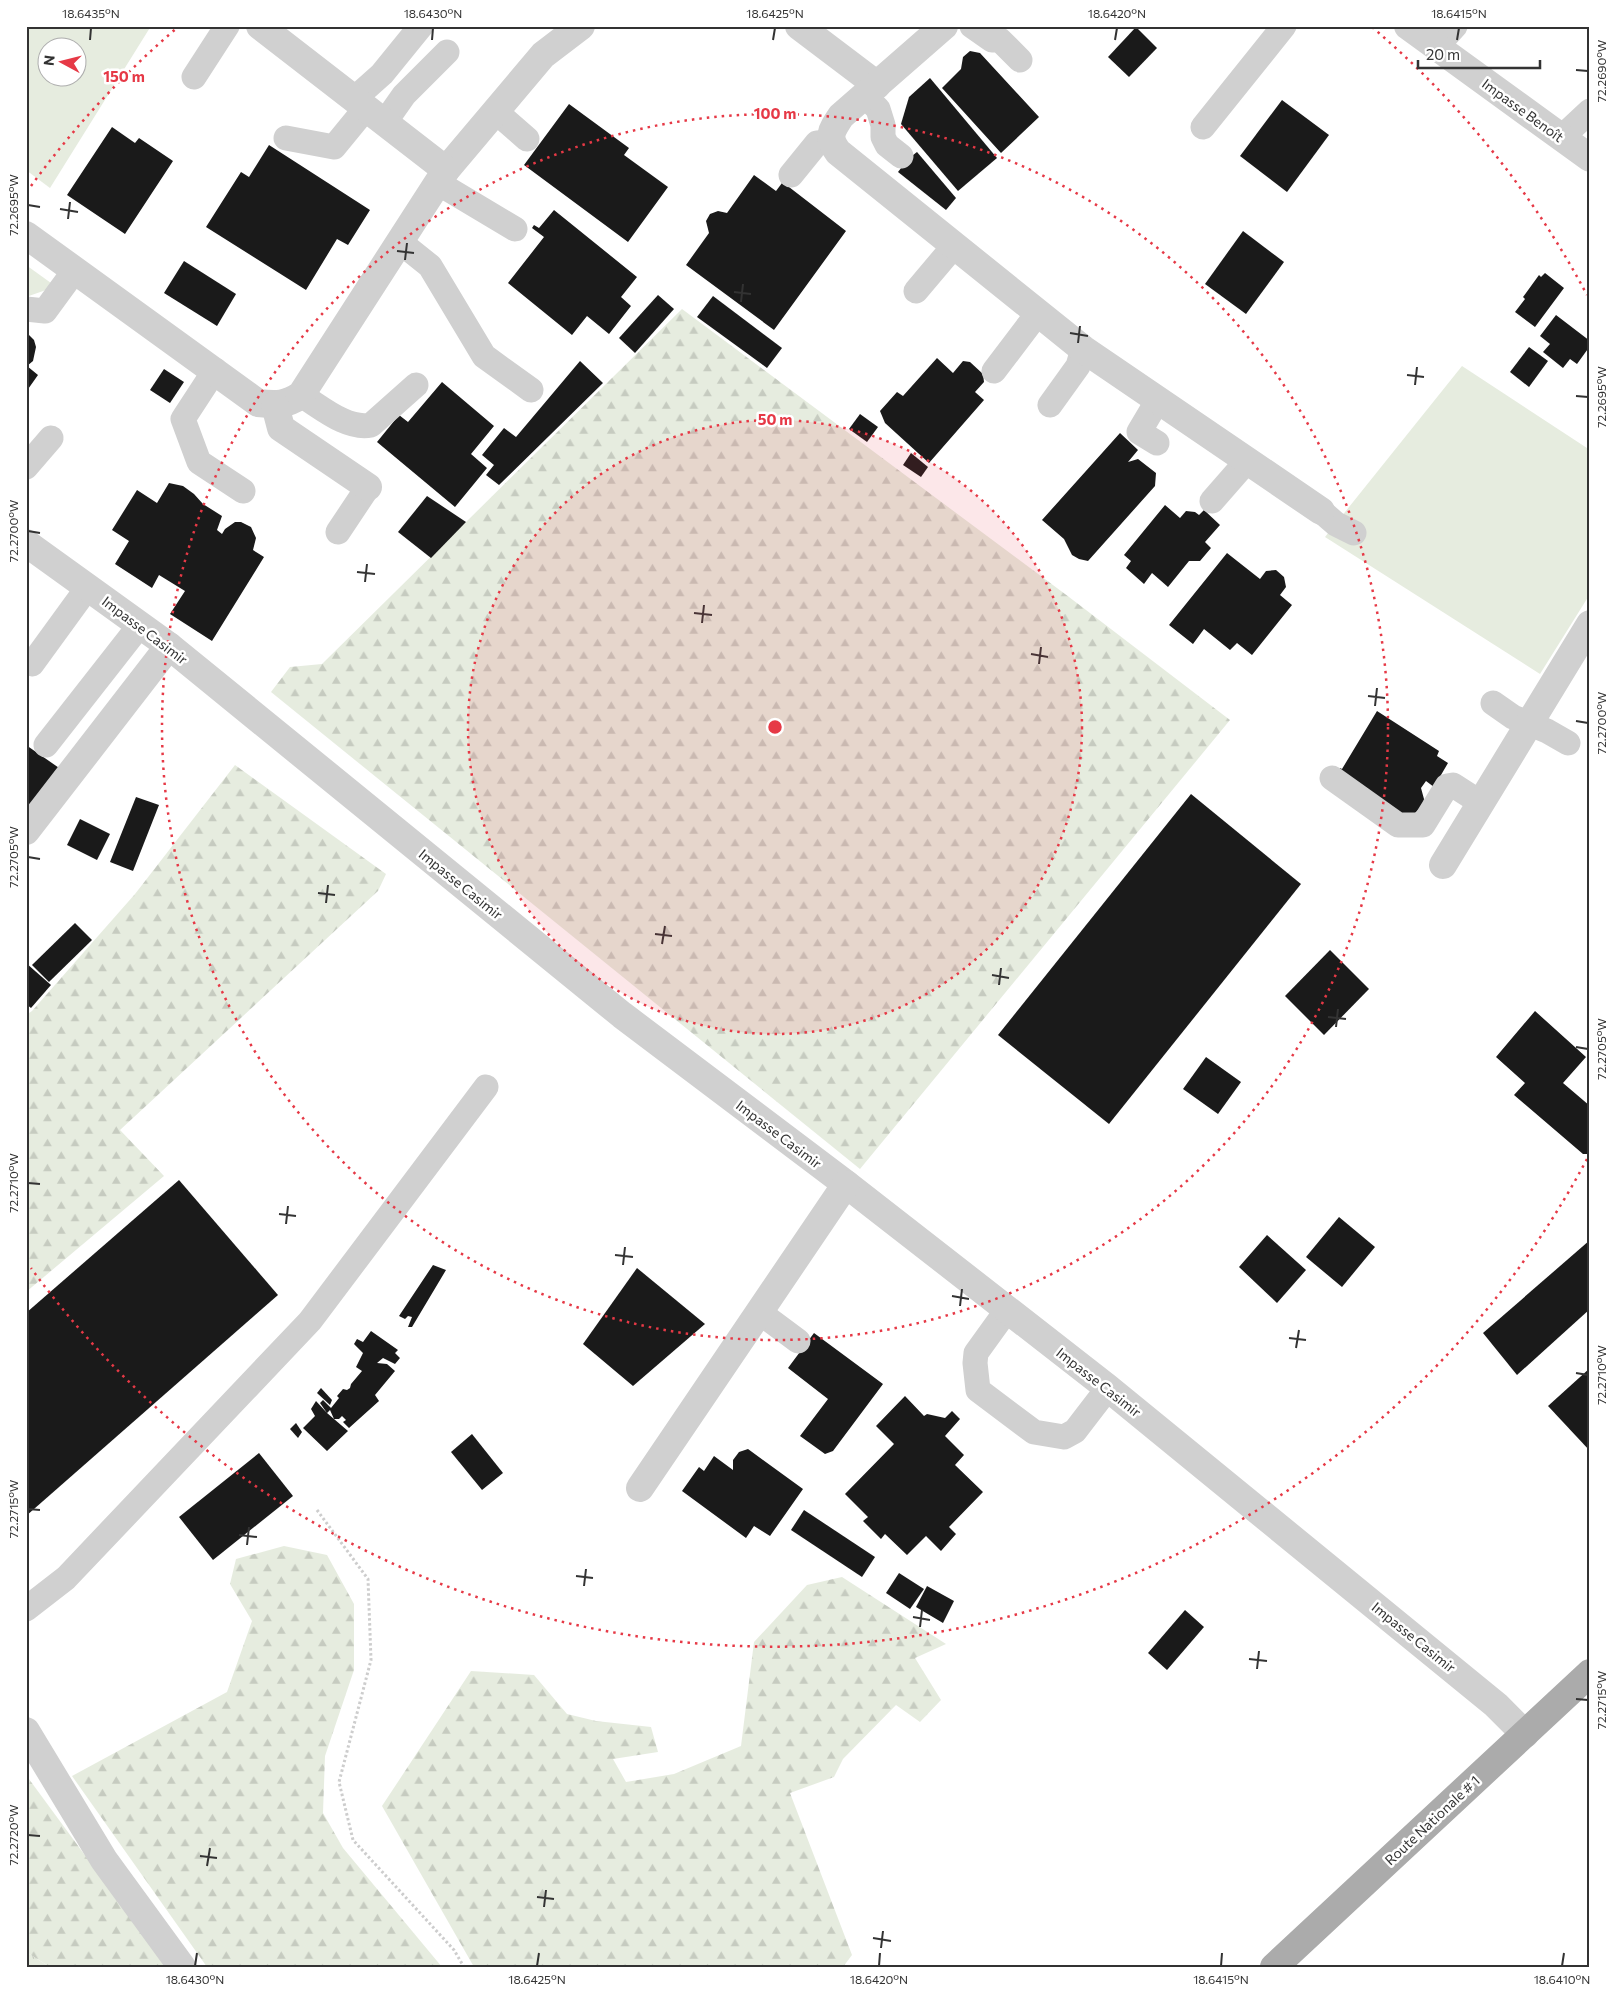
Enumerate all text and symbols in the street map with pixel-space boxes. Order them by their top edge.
text: 18.6435°N [62,6,120,20]
text: 18.6430°N [404,6,462,20]
text: 18.6425°N [746,6,804,20]
text: 18.6420°N [1088,6,1146,20]
text: 18.6415°N [1431,6,1487,20]
north arrow [38,38,88,88]
scale bar [1418,38,1541,70]
text: 72.2690°W [1594,40,1608,102]
text: 20 m [1426,45,1460,63]
text: N [40,54,58,67]
text: 150 m [103,67,145,85]
street label: Impasse Benoît [1479,75,1567,145]
text: 100 m [754,104,796,122]
text: 72.2695°W [6,174,20,236]
text: 72.2695°W [1594,366,1608,428]
text: 50 m [758,410,792,428]
text: 72.2700°W [6,500,20,562]
street label: Impasse Casimir [99,592,191,668]
text: 72.2700°W [1594,692,1608,754]
centre of rings [766,718,784,736]
text: 72.2705°W [6,826,20,888]
street label: Impasse Casimir [416,845,507,923]
text: 72.2705°W [1594,1018,1608,1080]
street label: Impasse Casimir [733,1096,825,1172]
text: 72.2710°W [6,1153,20,1213]
street label: Impasse Casimir [1053,1344,1145,1421]
text: 72.2710°W [1594,1345,1608,1405]
text: 72.2715°W [6,1480,20,1538]
street label: Impasse Casimir [1369,1598,1460,1676]
text: 72.2715°W [1594,1671,1608,1729]
street label: Route Nationale # 1 [1381,1772,1483,1868]
text: 72.2720°W [6,1804,20,1866]
text: 18.6430°N [166,1972,224,1986]
text: 18.6425°N [508,1972,566,1986]
text: 18.6420°N [850,1972,908,1986]
text: 18.6415°N [1193,1972,1249,1986]
text: 18.6410°N [1534,1972,1590,1986]

